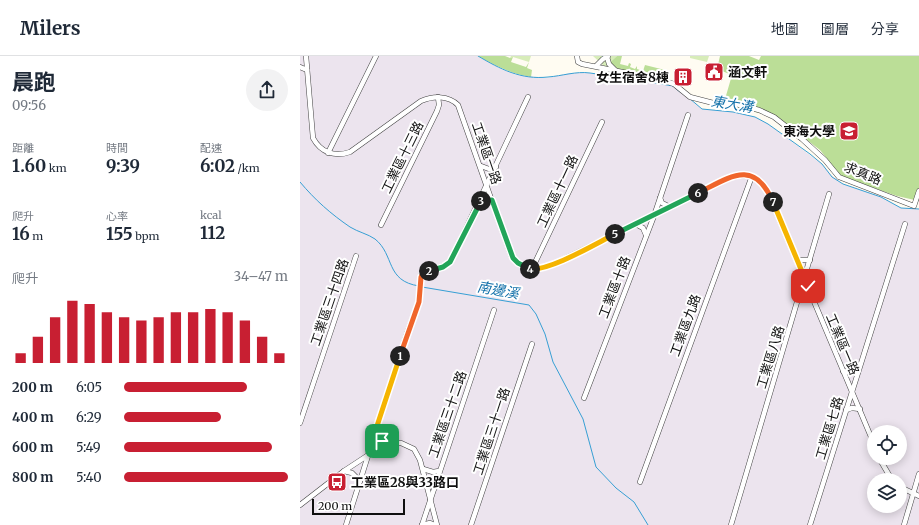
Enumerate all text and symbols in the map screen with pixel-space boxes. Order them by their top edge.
text: Milers [20,16,81,40]
text: 地圖 [771,20,799,38]
text: 圖層 [821,20,849,38]
text: 分享 [871,20,899,38]
public building icon: 涵文軒 [703,61,725,83]
place label: 涵文軒 [728,64,767,81]
building icon: 女生宿舍8棟 [672,66,694,88]
text: 晨跑 [12,68,56,96]
button: share [246,69,288,111]
place label: 女生宿舍8棟 [596,69,669,86]
water label: 東大溝 [710,92,756,116]
text: 09:56 [12,97,46,114]
street label: 工業區十三路 [378,118,427,196]
street label: 工業區一路 [468,120,505,187]
school or university icon: 東海大學 [838,120,860,142]
place label: 東海大學 [783,123,835,140]
text: 距離 [12,141,34,155]
text: 時間 [106,141,128,155]
text: 配速 [200,141,222,155]
street label: 工業區十一路 [533,152,582,230]
text: 1.60 [12,155,46,177]
text: 9:39 [106,155,140,177]
text: 6:02 [200,155,235,177]
street label: 求真路 [842,158,884,189]
text: km [46,161,67,175]
text: /km [235,161,260,175]
pin: 6 [688,183,708,203]
text: 6 [695,186,701,200]
pin: 3 [471,191,491,211]
pin: 7 [763,192,783,212]
text: 3 [478,194,484,208]
text: 7 [770,195,776,209]
text: kcal [200,208,222,222]
text: 爬升 [12,209,34,223]
text: 心率 [106,209,128,223]
text: 112 [200,222,225,244]
text: 16 [12,223,30,245]
text: 155 [106,223,133,245]
pin: 5 [605,224,625,244]
text: 5 [612,227,618,241]
text: m [30,229,43,243]
text: bpm [133,229,160,243]
street label: 工業區十路 [595,254,634,321]
street label: 工業區三十四路 [307,256,352,348]
pin: 4 [520,259,540,279]
pin: 2 [419,261,439,281]
text: 4 [527,262,534,276]
text: 2 [426,264,432,278]
text: 34–47 m [234,268,288,285]
pin [791,269,825,303]
text: 爬升 [12,270,38,287]
icon: check [797,275,819,297]
water label: 南邊溪 [476,277,522,303]
street label: 工業區九路 [666,292,705,359]
street label: 工業區一路 [822,311,863,377]
street label: 工業區八路 [753,324,788,391]
pin: 1 [390,346,410,366]
text: 1 [397,349,403,363]
street label: 工業區三十二路 [425,368,470,460]
text: 200 m [12,379,53,396]
text: 6:05 [76,379,102,396]
street label: 工業區三十一路 [469,385,514,477]
street label: 工業區七路 [812,395,847,462]
text: 400 m [12,409,54,426]
text: 6:29 [76,409,102,426]
pin [365,424,399,458]
map controls [867,425,907,513]
button: locate [867,425,907,465]
icon: arrive [371,430,393,452]
text: 600 m [12,439,53,456]
text: 5:49 [76,439,101,456]
text: 800 m [12,469,53,486]
text: 5:40 [76,469,102,486]
bus stop icon: 工業區28與33路口 [326,471,348,493]
button: layers [867,473,907,513]
place label: 工業區28與33路口 [351,474,459,491]
scale bar [312,497,405,516]
text: 200 m [318,499,352,513]

